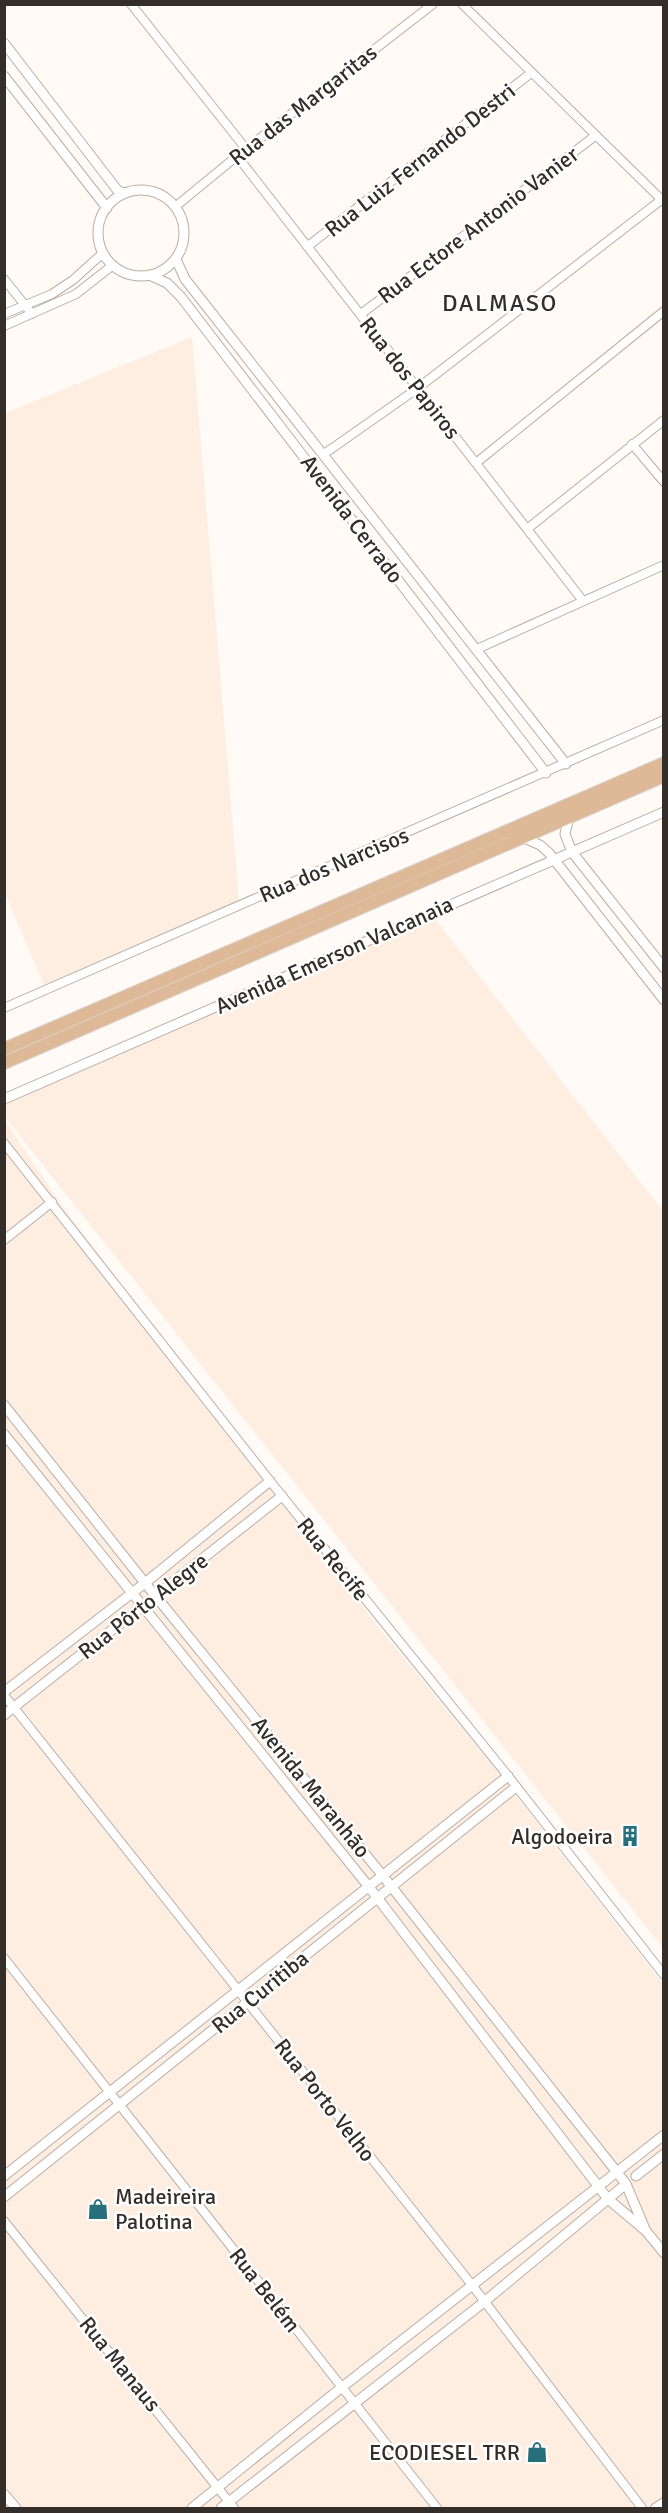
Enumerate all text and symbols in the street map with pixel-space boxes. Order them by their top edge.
street label: Rua das Margaritas [224,39,382,171]
street label: Rua Luiz Fernando Destri [319,77,521,243]
street label: Rua Ectore Antonio Vanier [372,141,584,309]
district label: DALMASO [442,288,558,318]
street label: Rua dos Papiros [354,311,466,445]
street label: Avenida Cerrado [295,449,409,589]
street label: Rua dos Narcisos [255,821,413,909]
street label: Avenida Emerson Valcanaia [211,890,457,1020]
street label: Rua Recife [291,1512,375,1606]
street label: Rua Pôrto Alegre [73,1547,213,1665]
street label: Avenida Maranhão [246,1711,376,1863]
place label: Algodoeira [511,1823,613,1850]
building icon: Algodoeira [618,1824,642,1848]
street label: Rua Curitiba [206,1945,314,2039]
street label: Rua Porto Velho [269,2033,381,2167]
place label: Madeireira Palotina [115,2183,216,2235]
shop icon: Madeireira Palotina [86,2197,110,2221]
street label: Rua Belém [224,2242,306,2338]
street label: Rua Manaus [73,2311,167,2417]
place label: ECODIESEL TRR [369,2439,520,2466]
shop icon: ECODIESEL TRR [525,2440,549,2464]

